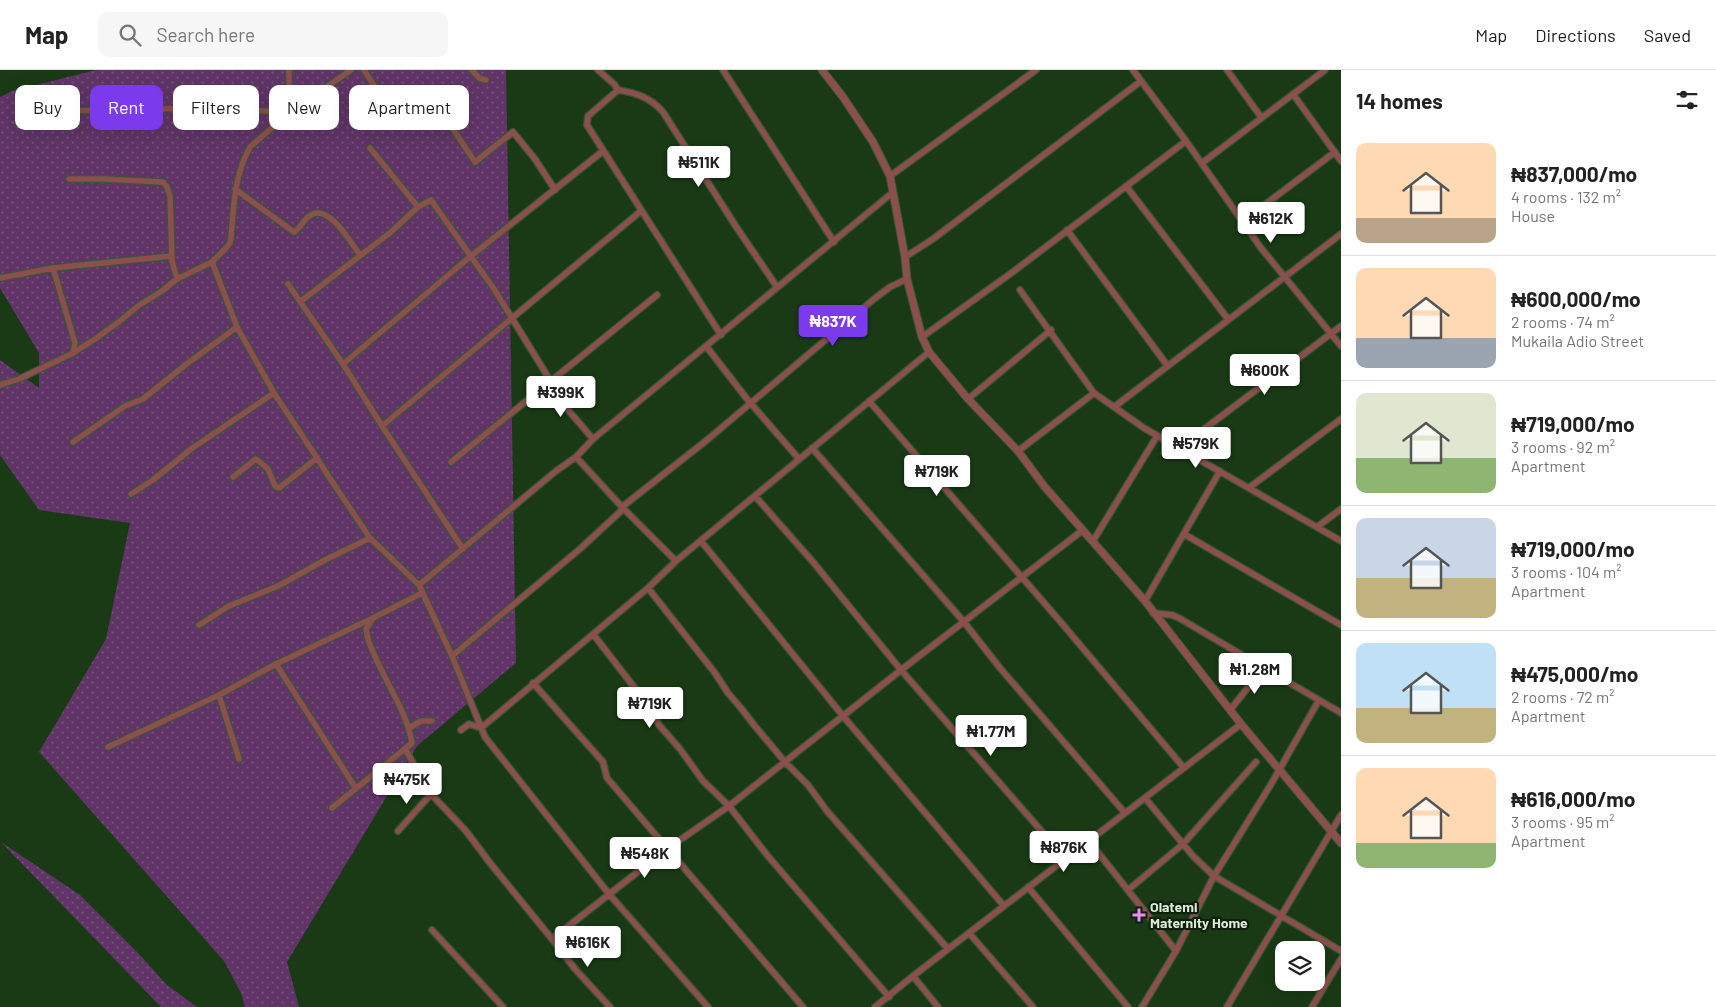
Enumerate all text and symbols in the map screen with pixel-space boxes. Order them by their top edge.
search box [98,12,448,57]
text: Map [25,20,68,49]
icon: search [116,21,144,49]
text: Search here [156,23,255,46]
text: Map [1475,24,1507,46]
text: Directions [1535,24,1616,46]
text: Saved [1644,24,1691,46]
chip: Buy [15,85,80,130]
chip: Rent [90,85,163,130]
chip: Filters [173,85,259,130]
chip: New [269,85,339,130]
chip: Apartment [349,85,469,130]
icon: filters [1673,86,1701,114]
text: 14 homes [1356,88,1443,113]
pin: ₦511K [664,146,734,188]
text: ₦511K [678,152,720,171]
text: ₦837,000/mo [1511,161,1637,186]
icon: home [1396,163,1456,223]
text: 4 rooms · 132 m² [1511,187,1621,206]
pin: ₦612K [1236,202,1306,244]
text: House [1511,206,1555,225]
text: ₦612K [1249,208,1293,227]
text: ₦600,000/mo [1511,286,1641,311]
icon: home [1396,288,1456,348]
pin: ₦837K [798,304,868,347]
text: ₦837K [810,311,856,330]
text: 2 rooms · 74 m² [1511,312,1615,331]
text: Mukaila Adio Street [1511,331,1644,350]
pin: ₦600K [1230,354,1300,396]
text: ₦600K [1241,360,1289,379]
pin: ₦399K [526,376,596,418]
text: ₦399K [537,382,585,401]
text: ₦719,000/mo [1511,411,1635,436]
icon: home [1396,413,1456,473]
pin: ₦579K [1161,426,1231,469]
text: ₦579K [1173,433,1219,452]
text: 3 rooms · 92 m² [1511,437,1615,456]
pin: ₦719K [902,454,972,497]
text: Apartment [1511,456,1586,475]
text: ₦719K [915,461,959,480]
text: ₦719,000/mo [1511,536,1635,561]
icon: home [1396,538,1456,598]
text: 3 rooms · 104 m² [1511,562,1621,581]
text: Apartment [1511,581,1586,600]
pin: ₦1.28M [1214,652,1296,695]
text: ₦1.28M [1230,659,1280,678]
text: ₦475,000/mo [1511,661,1639,686]
icon: home [1396,663,1456,723]
pin: ₦719K [615,686,685,729]
text: 2 rooms · 72 m² [1511,687,1614,706]
text: ₦719K [628,693,672,712]
text: Apartment [1511,706,1586,725]
pin: ₦1.77M [950,714,1032,757]
text: ₦1.77M [967,721,1015,740]
pin: ₦475K [372,762,442,805]
text: ₦475K [384,769,430,788]
text: ₦616,000/mo [1511,786,1635,811]
icon: home [1396,788,1456,848]
text: 3 rooms · 95 m² [1511,812,1615,831]
pin: ₦876K [1029,830,1099,873]
text: Apartment [1511,831,1586,850]
pin: ₦548K [610,836,680,879]
text: ₦876K [1041,837,1087,856]
text: ₦548K [621,843,669,862]
place label: Olatemi Maternity Home [1150,898,1248,931]
marker: Olatemi Maternity Home [1132,908,1146,922]
pin: ₦616K [553,926,623,968]
text: ₦616K [566,932,610,951]
map controls [1275,941,1325,991]
button: layers [1275,941,1325,991]

